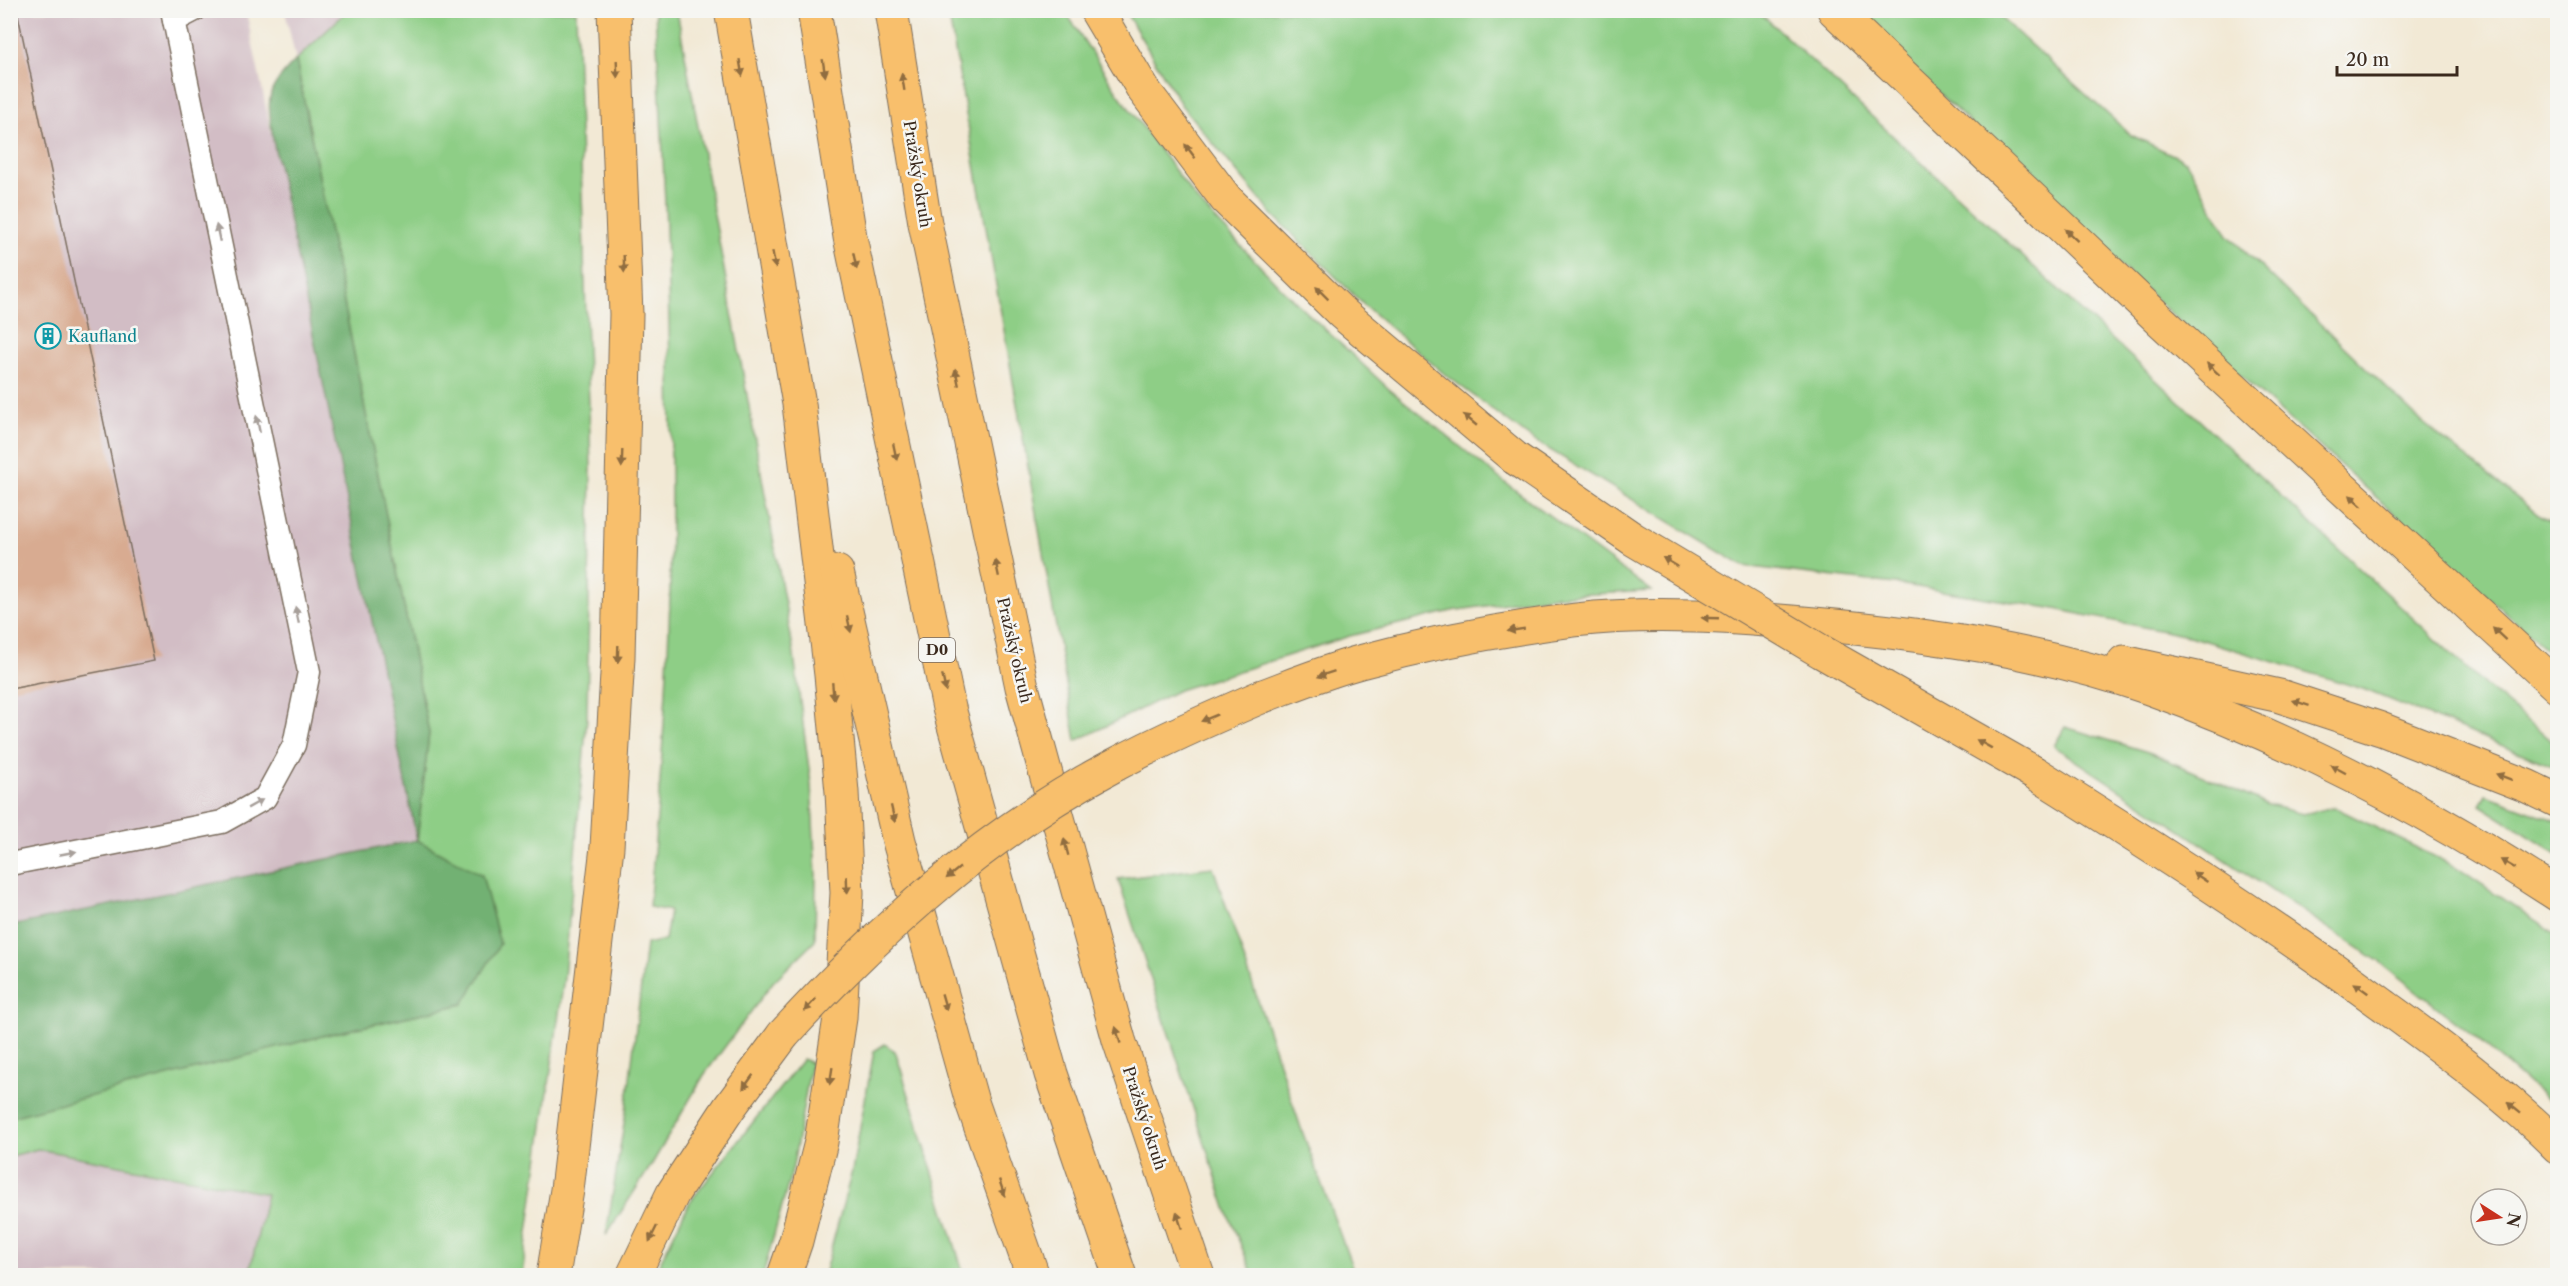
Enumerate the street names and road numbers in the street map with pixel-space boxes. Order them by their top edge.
street label: Pražský okruh [900,119,936,229]
street label: Pražský okruh [993,595,1037,705]
road number: D0 [919,638,955,662]
street label: Pražský okruh [1119,1063,1171,1173]

